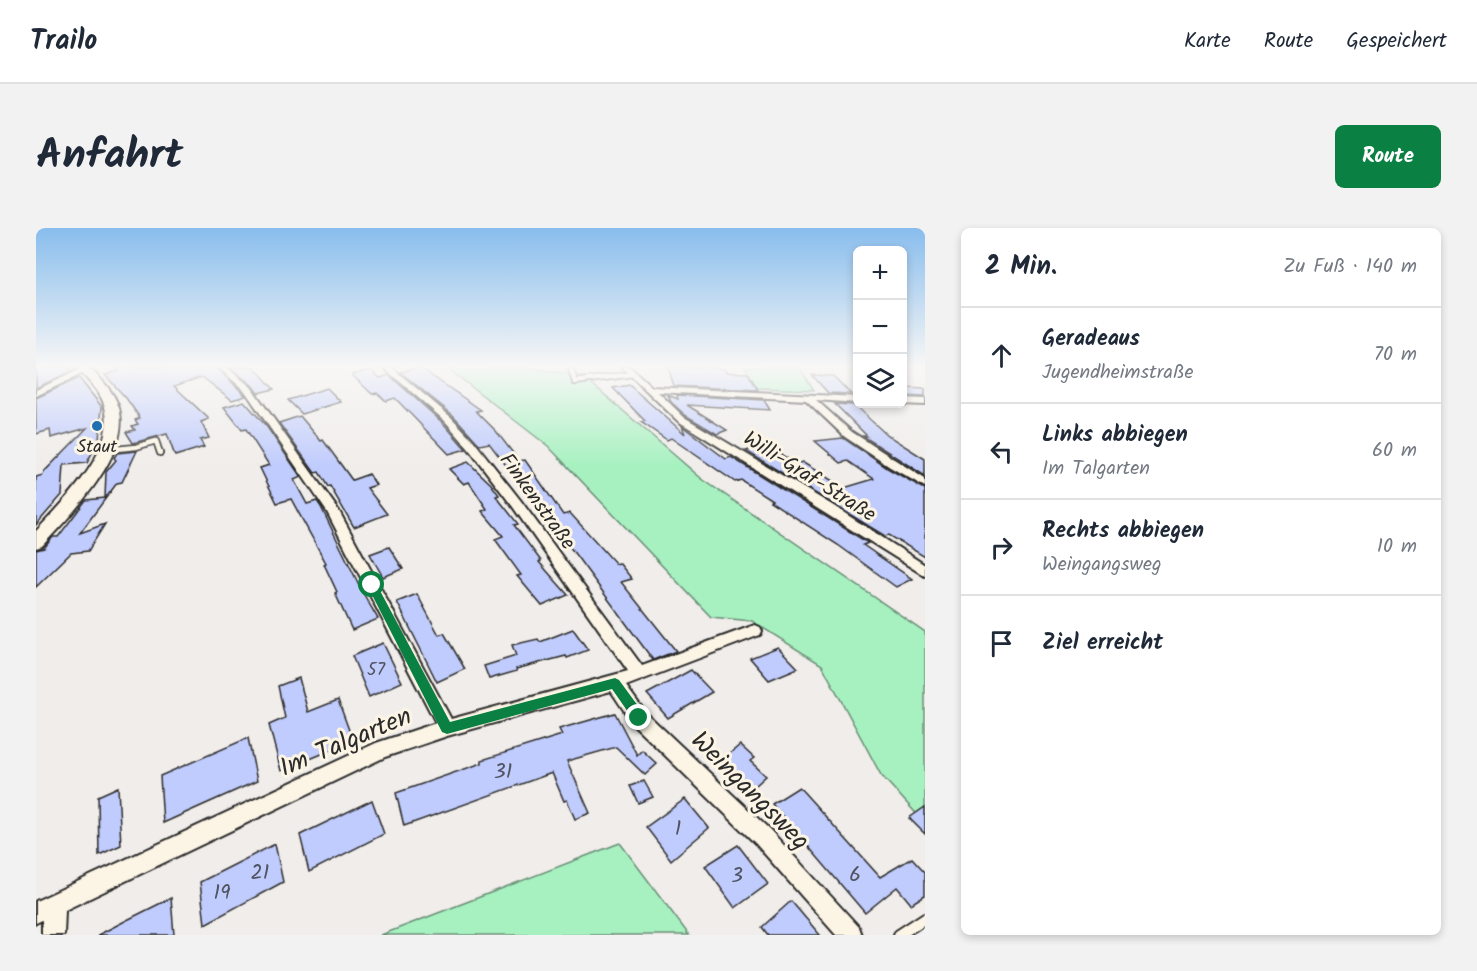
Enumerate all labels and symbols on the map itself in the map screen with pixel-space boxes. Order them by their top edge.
marker: Staut [90,419,104,433]
street label: Willi-Graf-Straße [736,423,883,532]
place label: Staut [77,433,118,462]
street label: Finkenstraße [490,446,584,558]
route start [358,571,384,597]
house number: 57 [367,656,386,685]
street label: Im Talgarten [273,696,419,790]
route end [625,704,651,730]
street label: Weingangsweg [680,722,819,861]
house number: 31 [494,756,512,789]
house number: 1 [675,813,681,846]
house number: 21 [251,857,269,890]
house number: 6 [849,859,861,892]
house number: 3 [731,860,743,893]
house number: 19 [214,877,230,910]

